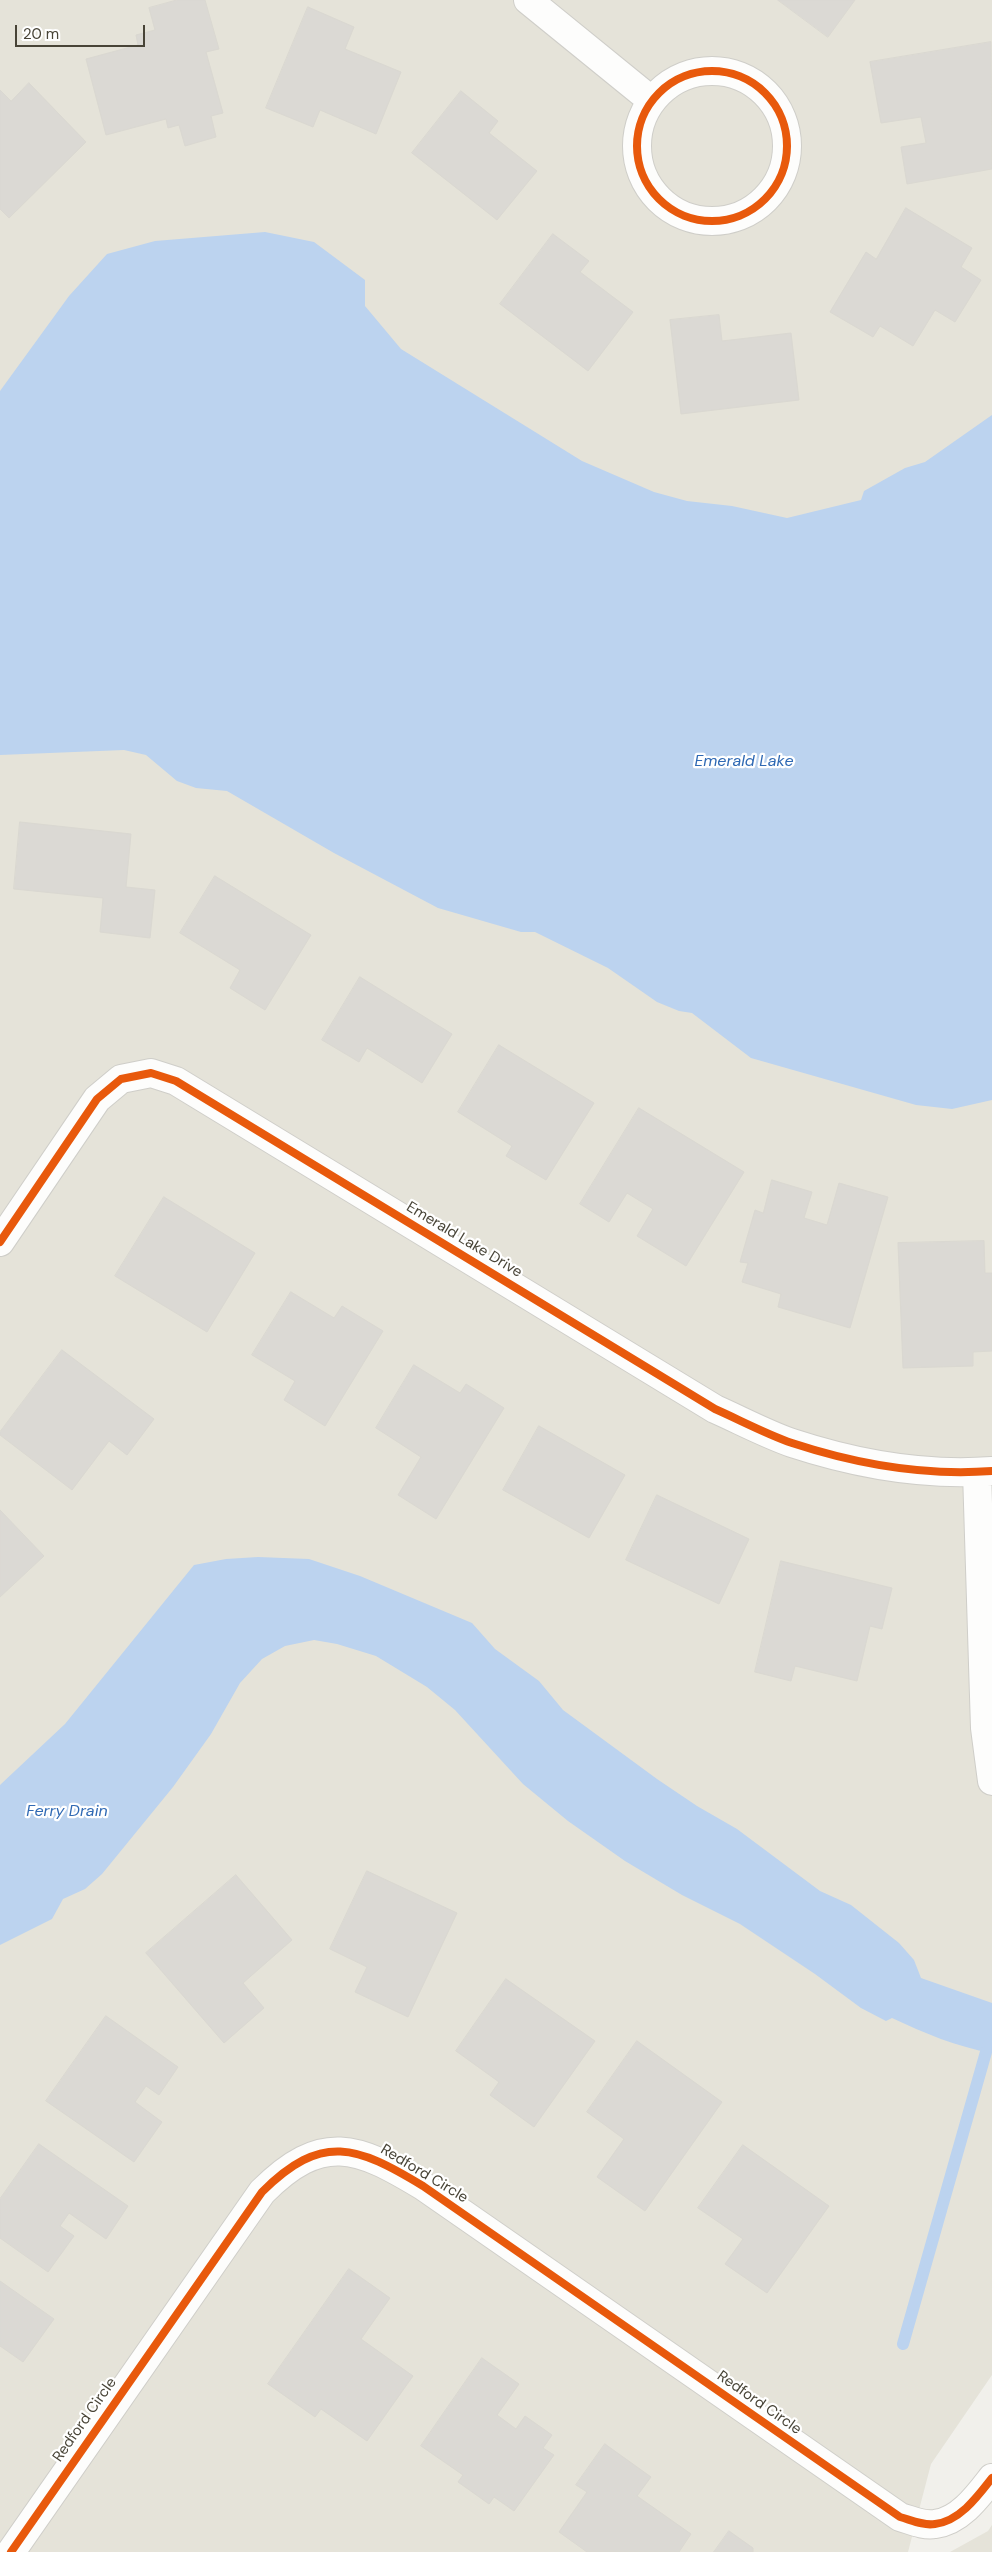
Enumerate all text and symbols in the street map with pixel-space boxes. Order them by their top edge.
scale bar [18,15,148,47]
text: 20 m [23,24,59,44]
water label: Emerald Lake [694,752,794,772]
street label: Emerald Lake Drive [403,1198,525,1282]
water label: Ferry Drain [26,1802,108,1822]
street label: Redford Circle [377,2141,471,2207]
street label: Redford Circle [713,2367,805,2439]
street label: Redford Circle [49,2374,121,2466]

